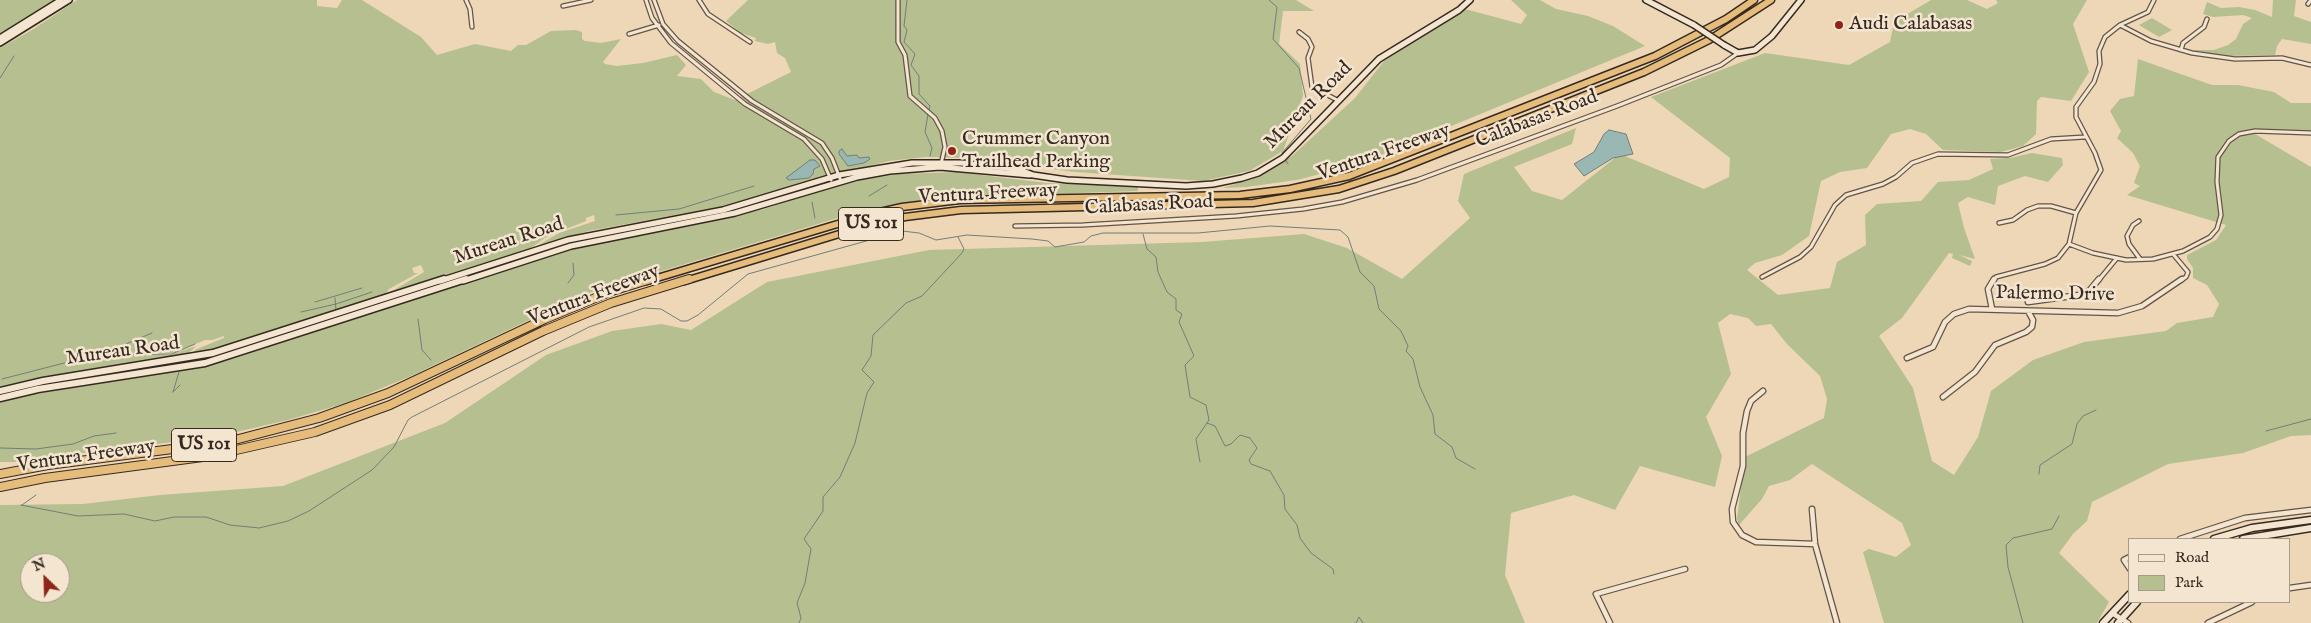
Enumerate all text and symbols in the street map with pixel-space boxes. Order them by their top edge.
place label: Audi Calabasas [1849,13,1972,37]
marker: Audi Calabasas [1833,19,1845,31]
street label: Mureau Road [1260,57,1358,155]
street label: Calabasas Road [1473,86,1601,154]
street label: Ventura Freeway [1314,119,1454,187]
place label: Crummer Canyon Trailhead Parking [962,128,1110,175]
marker: Crummer Canyon Trailhead Parking [946,145,958,157]
street label: Ventura Freeway [918,179,1058,211]
street label: Calabasas Road [1084,191,1214,221]
road number: US 101 [838,208,904,240]
street label: Mureau Road [451,213,567,271]
street label: Ventura Freeway [525,260,663,332]
street label: Palermo Drive [1995,282,2115,308]
street label: Mureau Road [65,332,181,372]
road number: US 101 [172,428,236,462]
street label: Ventura Freeway [16,435,156,479]
legend [2128,538,2291,603]
text: Road [2175,548,2209,567]
north arrow [20,553,70,603]
text: N [30,555,49,576]
text: Park [2175,573,2204,592]

